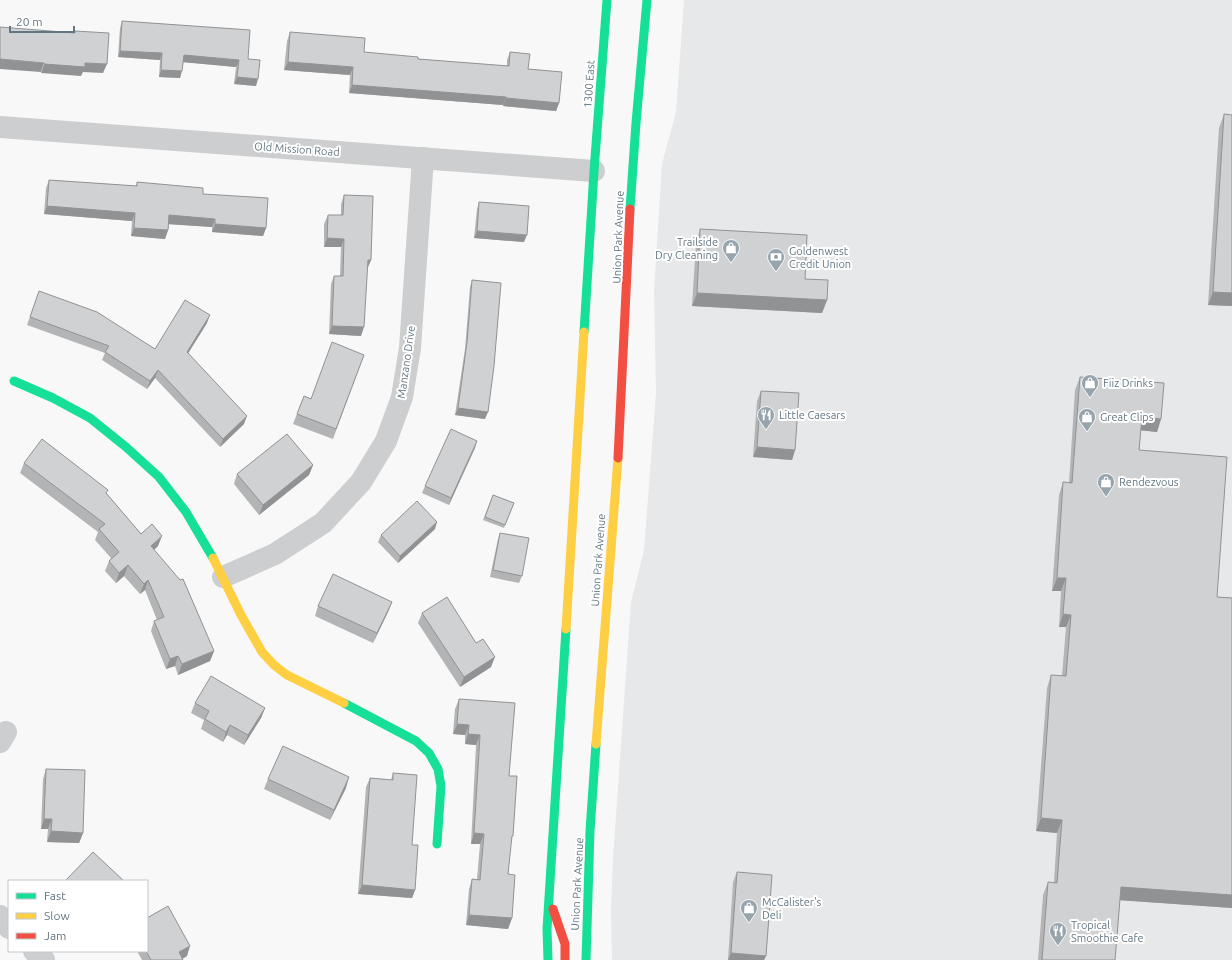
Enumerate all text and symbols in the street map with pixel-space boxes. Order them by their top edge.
scale bar [10,8,74,34]
text: 20 m [16,15,43,28]
street label: 1300 East [581,59,597,108]
street label: Old Mission Road [254,140,340,158]
street label: Union Park Avenue [610,190,626,284]
place label: Trailside Dry Cleaning [655,236,718,261]
shop icon: Trailside Dry Cleaning [721,238,741,263]
place label: Goldenwest Credit Union [789,245,851,270]
bank icon: Goldenwest Credit Union [766,247,786,272]
street label: Manzano Drive [395,325,417,399]
shop icon: Fiiz Drinks [1080,373,1100,398]
place label: Fiiz Drinks [1103,377,1153,389]
restaurant icon: Little Caesars [756,405,776,430]
shop icon: Great Clips [1077,407,1097,432]
place label: Little Caesars [779,409,845,421]
place label: Great Clips [1100,411,1154,423]
shop icon: Rendezvous [1096,472,1116,497]
place label: Rendezvous [1119,476,1179,488]
street label: Union Park Avenue [589,513,607,607]
street label: Union Park Avenue [569,837,585,931]
legend [8,880,148,952]
text: Fast [44,889,66,902]
place label: McCalister's Deli [762,896,822,921]
shop icon: McCalister's Deli [739,898,759,923]
text: Slow [44,909,70,922]
place label: Tropical Smoothie Cafe [1071,919,1144,944]
restaurant icon: Tropical Smoothie Cafe [1048,921,1068,946]
text: Jam [44,929,66,942]

